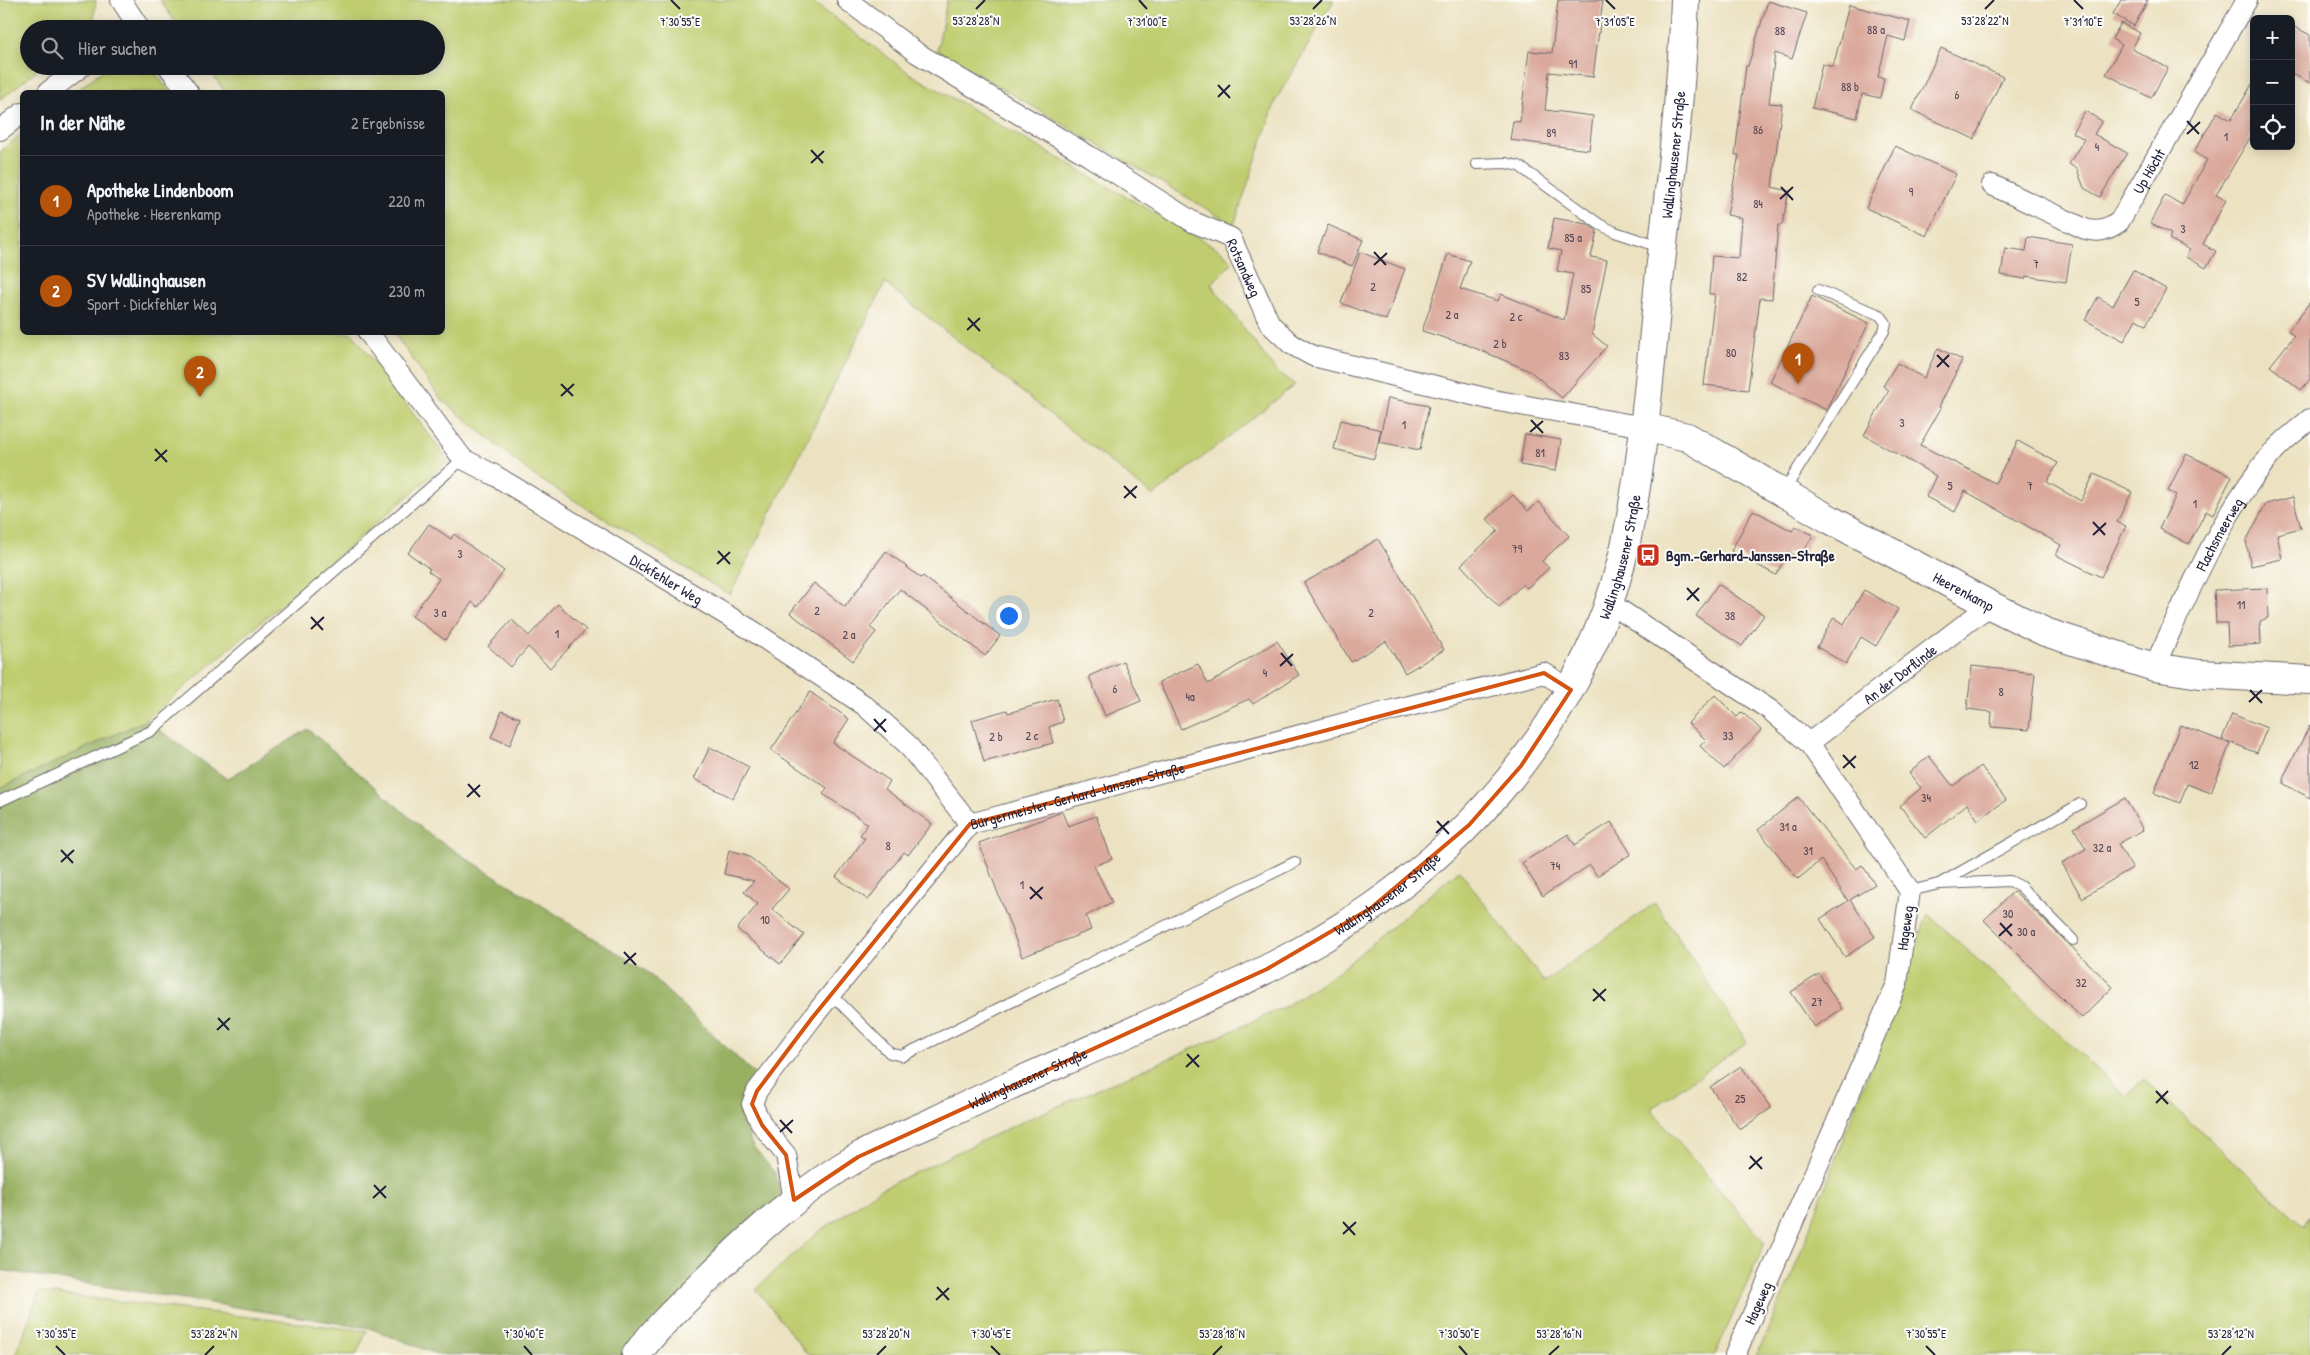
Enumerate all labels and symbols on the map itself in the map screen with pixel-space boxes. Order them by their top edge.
text: 53°28'28"N [953,12,999,29]
text: 53°28'26"N [1290,12,1336,29]
text: 53°28'22"N [1961,12,2009,29]
text: 7°30'55"E [660,13,701,30]
text: 7°31'00"E [1127,13,1168,30]
text: 7°31'05"E [1595,13,1636,30]
text: 7°31'10"E [2063,13,2103,30]
house number: 88 a [1867,21,1885,38]
house number: 88 [1775,22,1785,39]
house number: 91 [1569,55,1577,72]
house number: 88 b [1841,78,1859,95]
house number: 6 [1955,86,1960,103]
street label: Wallinghausener Straße [1656,90,1690,220]
house number: 86 [1753,121,1763,138]
house number: 89 [1546,124,1556,141]
house number: 1 [2224,128,2228,145]
house number: 4 [2095,138,2100,155]
street label: Up Höcht [2127,144,2170,197]
house number: 9 [1909,183,1914,200]
house number: 84 [1753,195,1763,212]
house number: 3 [2180,220,2186,237]
house number: 85 a [1564,229,1582,246]
street label: Rotsandweg [1222,235,1267,300]
house number: 7 [2033,255,2039,272]
house number: 82 [1737,268,1748,285]
house number: 2 [1370,278,1376,295]
house number: 85 [1581,280,1591,297]
house number: 5 [2134,293,2140,310]
house number: 2 a [1445,306,1459,323]
house number: 2 c [1509,308,1523,325]
house number: 2 b [1493,335,1507,352]
pin: 1 [1782,343,1814,384]
house number: 80 [1726,344,1736,361]
house number: 83 [1559,347,1569,364]
pin: 2 [184,356,216,397]
house number: 3 [1899,414,1905,431]
house number: 1 [1402,416,1406,433]
house number: 81 [1535,444,1545,461]
house number: 5 [1947,477,1953,494]
house number: 7 [2027,477,2033,494]
street label: Wallinghausener Straße [1593,493,1645,622]
street label: Flachsmeerweg [2190,493,2248,575]
house number: 1 [2193,495,2197,512]
house number: 79 [1512,540,1523,557]
bus stop icon: Bgm.-Gerhard-Janssen-Straße [1635,542,1661,568]
house number: 3 [457,545,463,562]
place label: Bgm.-Gerhard-Janssen-Straße [1666,545,1835,567]
street label: Dickfehler Weg [626,549,707,609]
street label: Heerenkamp [1930,566,1998,616]
house number: 11 [2237,596,2245,613]
house number: 2 [814,602,820,619]
your location [996,603,1022,629]
house number: 3 a [434,604,447,621]
house number: 2 [1368,604,1374,621]
house number: 38 [1725,607,1735,624]
house number: 1 [555,625,559,642]
house number: 2 a [842,626,856,643]
street label: An der Dorflinde [1859,639,1941,709]
house number: 4 [1263,664,1268,681]
house number: 6 [1113,680,1118,697]
house number: 8 [1998,683,2004,700]
house number: 4a [1185,688,1195,705]
house number: 2 c [1025,727,1039,744]
house number: 33 [1723,727,1733,744]
house number: 2 b [989,728,1003,745]
street label: Bürgermeister-Gerhard-Janssen-Straße [968,756,1187,834]
house number: 12 [2189,756,2199,773]
house number: 34 [1921,789,1931,806]
house number: 31 a [1779,818,1797,835]
house number: 8 [885,837,891,854]
house number: 32 a [2093,839,2112,856]
house number: 31 [1803,842,1813,859]
street label: Wallinghausener Straße [1330,847,1445,940]
house number: 74 [1550,857,1561,874]
house number: 1 [1020,876,1024,893]
street label: Hageweg [1891,904,1919,952]
house number: 30 [2003,905,2013,922]
house number: 10 [760,911,770,928]
house number: 30 a [2017,923,2035,940]
house number: 32 [2076,974,2087,991]
house number: 27 [1811,993,1823,1010]
street label: Wallinghausener Straße [965,1042,1090,1114]
house number: 25 [1735,1090,1745,1107]
street label: Hageweg [1739,1278,1777,1328]
text: 7°30'35"E [36,1325,77,1342]
text: 53°28'24"N [191,1325,237,1342]
text: 7°30'40"E [504,1325,545,1342]
text: 53°28'20"N [862,1325,910,1342]
text: 7°30'45"E [971,1325,1012,1342]
text: 53°28'18"N [1199,1325,1245,1342]
text: 7°30'50"E [1439,1325,1480,1342]
text: 53°28'16"N [1536,1325,1582,1342]
text: 7°30'55"E [1906,1325,1947,1342]
text: 53°28'12"N [2208,1325,2254,1342]

